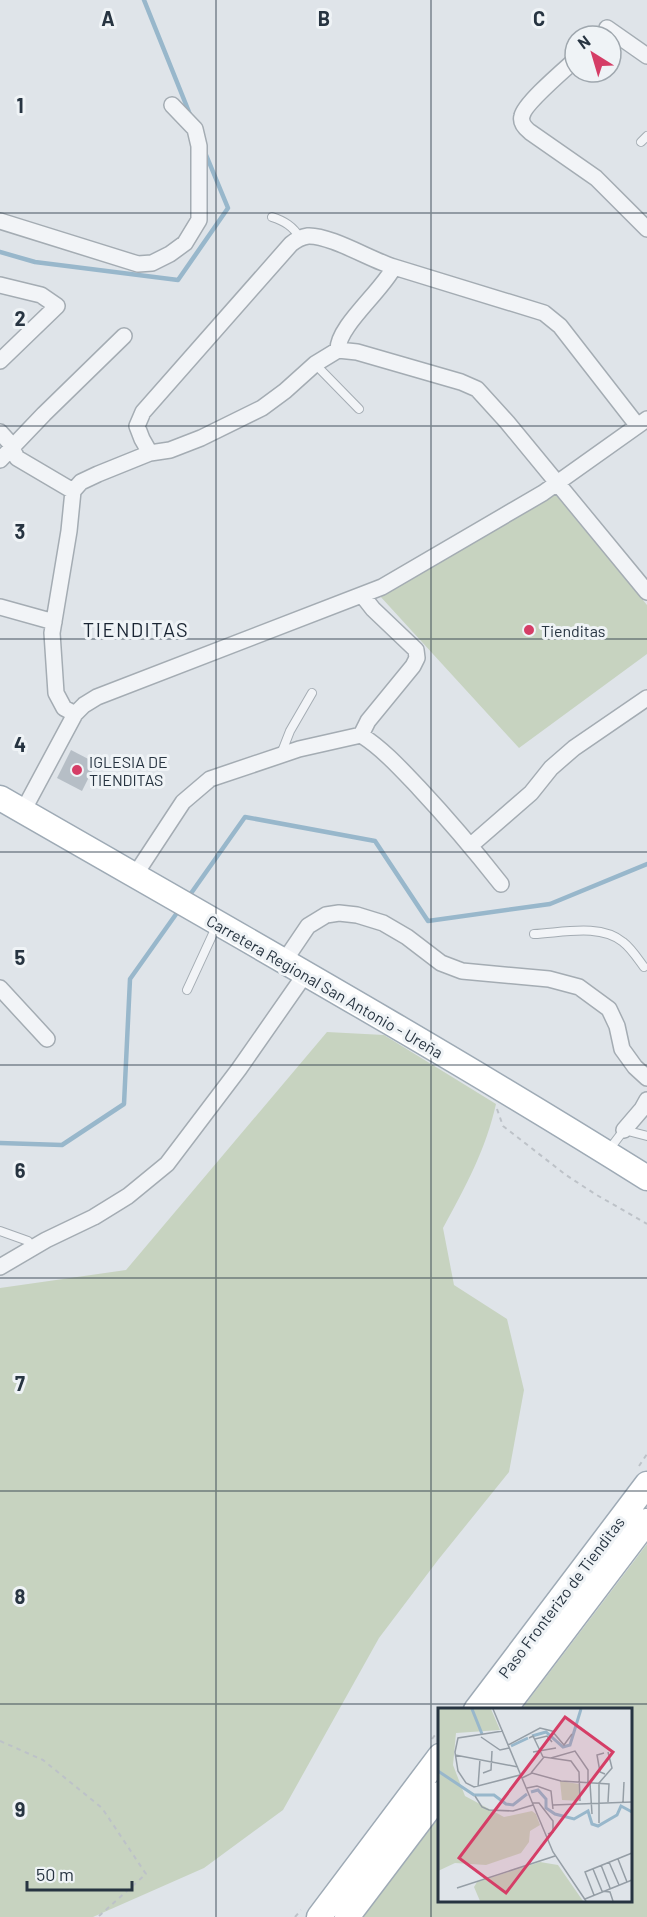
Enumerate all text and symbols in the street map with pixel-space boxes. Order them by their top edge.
text: A [101,6,115,30]
text: B [318,6,330,30]
text: C [533,6,545,30]
north arrow [563,24,623,84]
text: N [574,31,594,52]
text: 1 [16,93,24,117]
text: 2 [14,306,26,330]
text: 3 [15,519,25,543]
district label: TIENDITAS [83,617,189,641]
place label: Tienditas [541,621,606,640]
marker: Tienditas [522,623,536,637]
text: 4 [14,732,26,756]
place label: IGLESIA DE TIENDITAS [89,752,168,789]
marker: IGLESIA DE TIENDITAS [70,763,84,777]
street label: Carretera Regional San Antonio - Ureña [203,910,447,1062]
text: 5 [15,945,26,969]
text: 6 [15,1158,26,1182]
text: 7 [15,1371,25,1395]
street label: Paso Fronterizo de Tienditas [494,1513,628,1681]
text: 8 [15,1584,26,1608]
inset map [438,1708,632,1902]
text: 9 [15,1797,25,1821]
scale bar [27,1854,132,1892]
text: 50 m [36,1863,74,1885]

